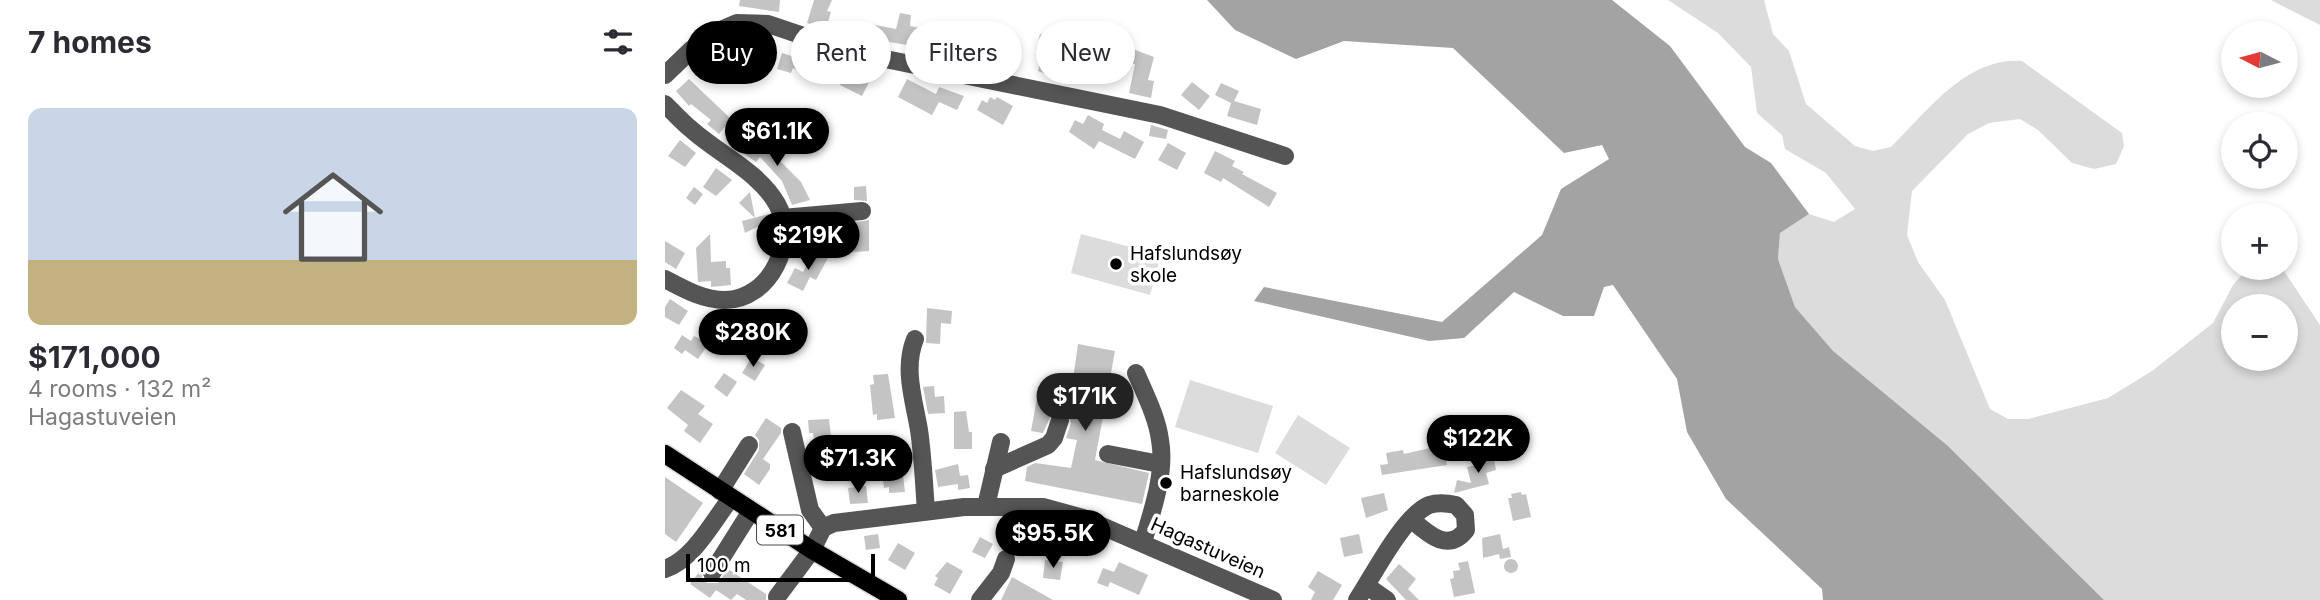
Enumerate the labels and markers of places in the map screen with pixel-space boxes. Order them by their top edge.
pin: $61.1K [720,108,834,168]
pin: $219K [759,212,857,272]
place label: Hafslundsøy skole [1130,242,1242,287]
marker: Hafslundsøy skole [1108,256,1124,272]
pin: $280K [704,310,802,369]
pin: $171K [1036,374,1134,433]
pin: $122K [1429,416,1527,475]
pin: $71.3K [801,435,915,495]
place label: Hafslundsøy barneskole [1180,461,1292,506]
marker: Hafslundsøy barneskole [1158,475,1174,491]
pin: $95.5K [996,510,1110,570]

